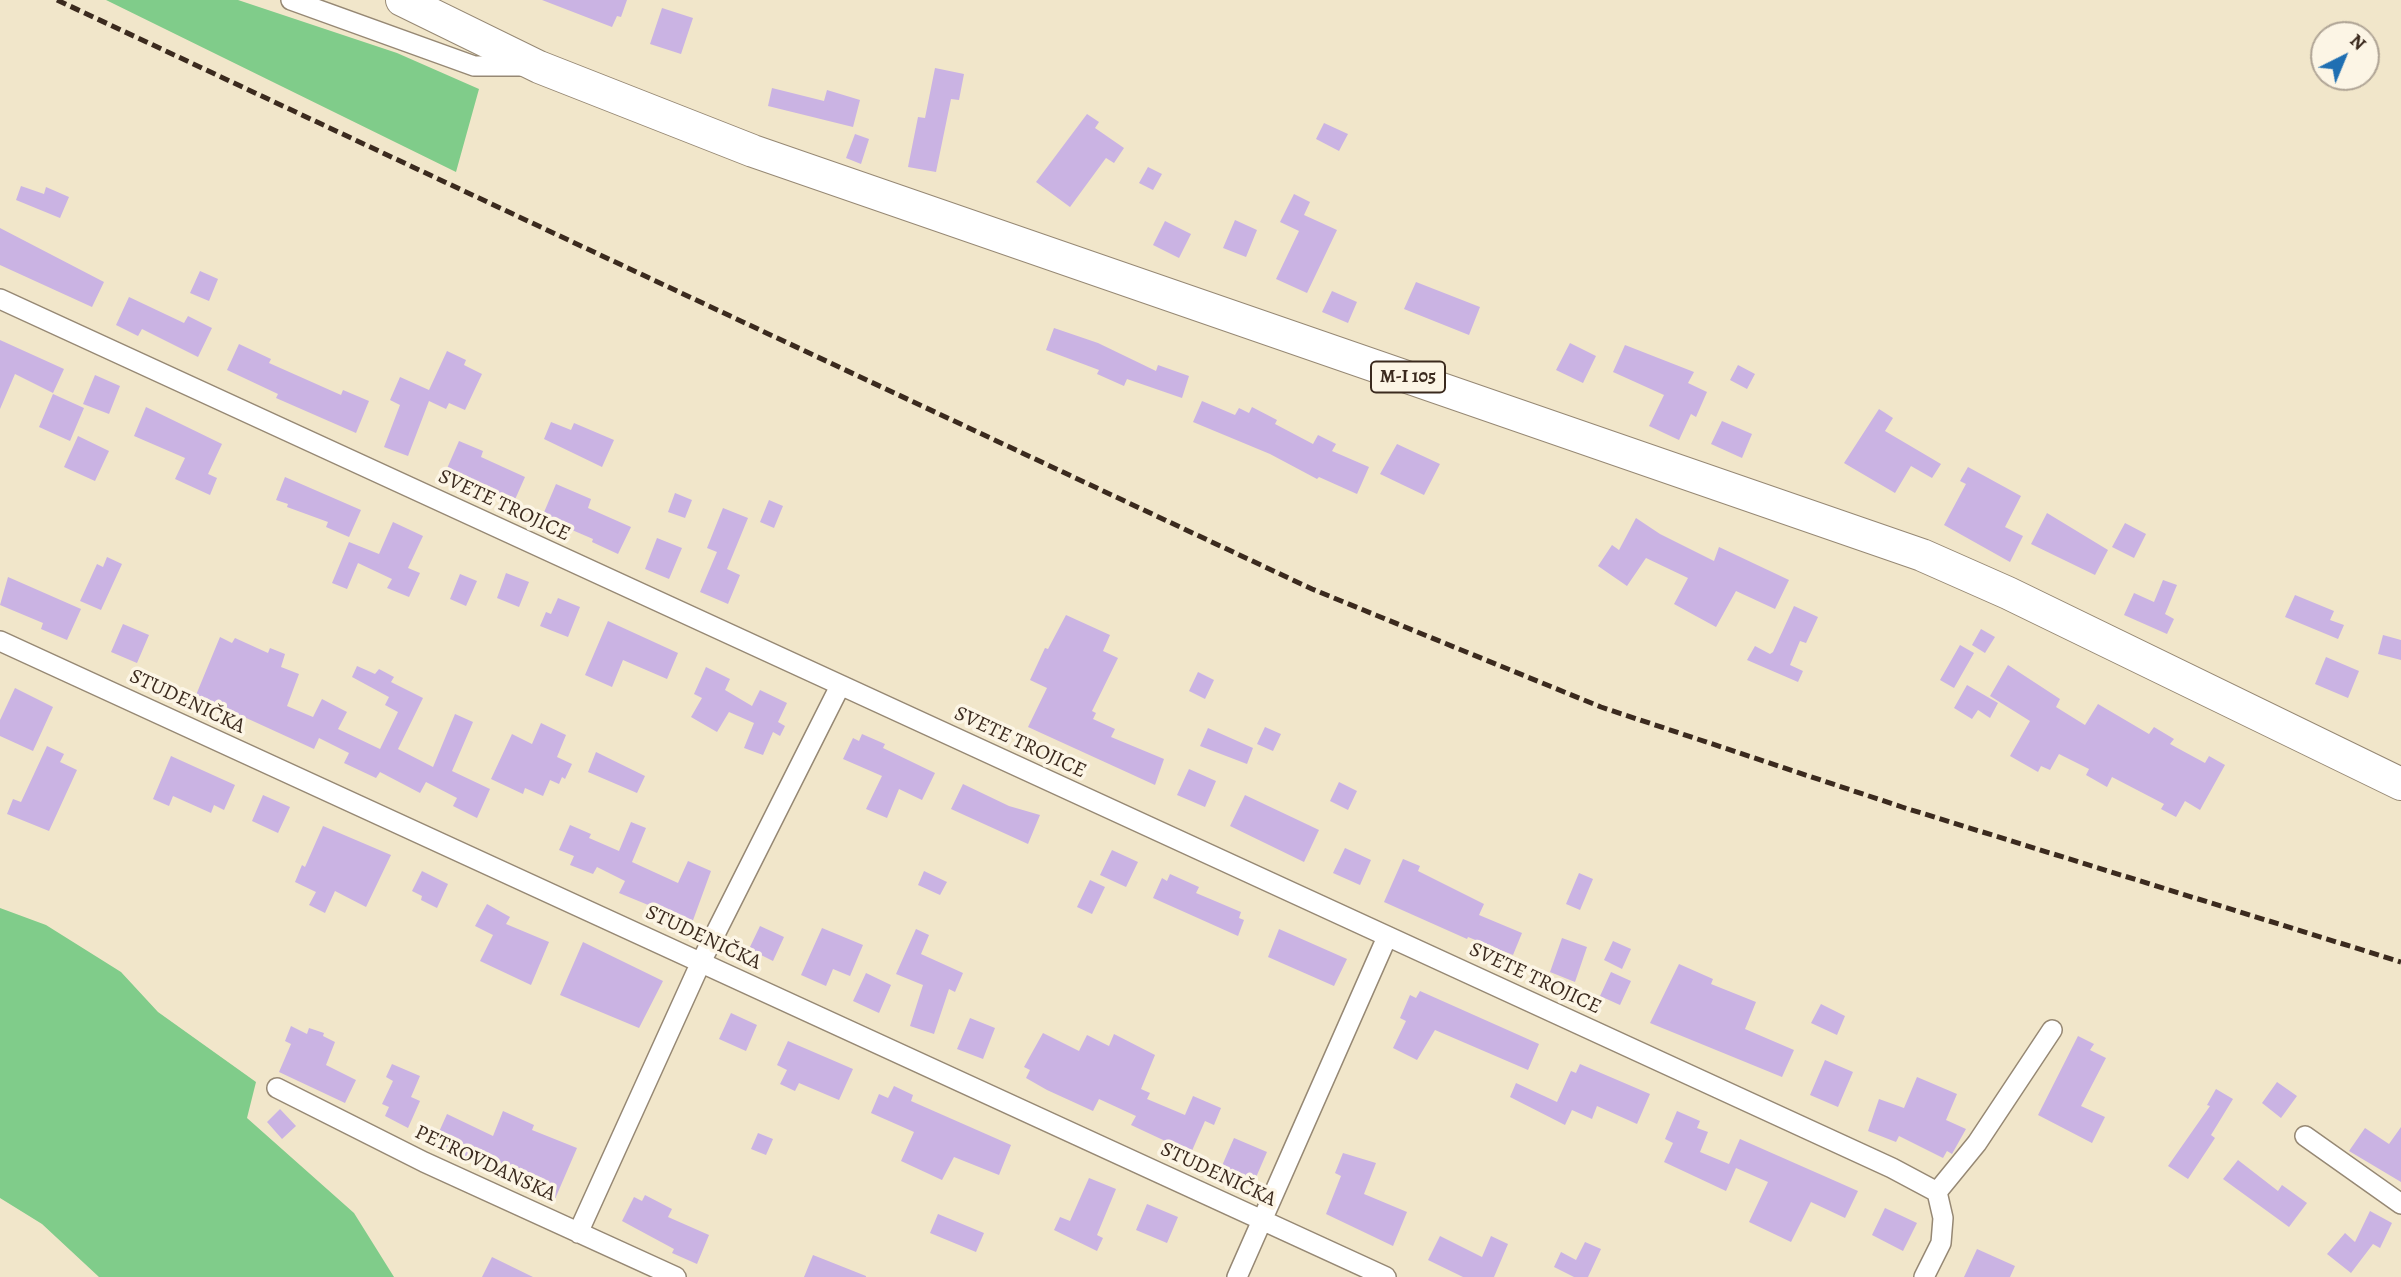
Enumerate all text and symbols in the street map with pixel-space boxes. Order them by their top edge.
north arrow [2310,21,2380,91]
text: N [2344,28,2372,56]
road number: M-I 105 [1371,362,1445,392]
street label: SVETE TROJICE [434,464,574,548]
street label: STUDENIČKA [125,664,249,740]
street label: SVETE TROJICE [950,701,1090,785]
street label: STUDENIČKA [641,900,765,976]
street label: SVETE TROJICE [1465,937,1605,1021]
street label: PETROVDANSKA [410,1120,560,1208]
street label: STUDENIČKA [1156,1137,1280,1213]

